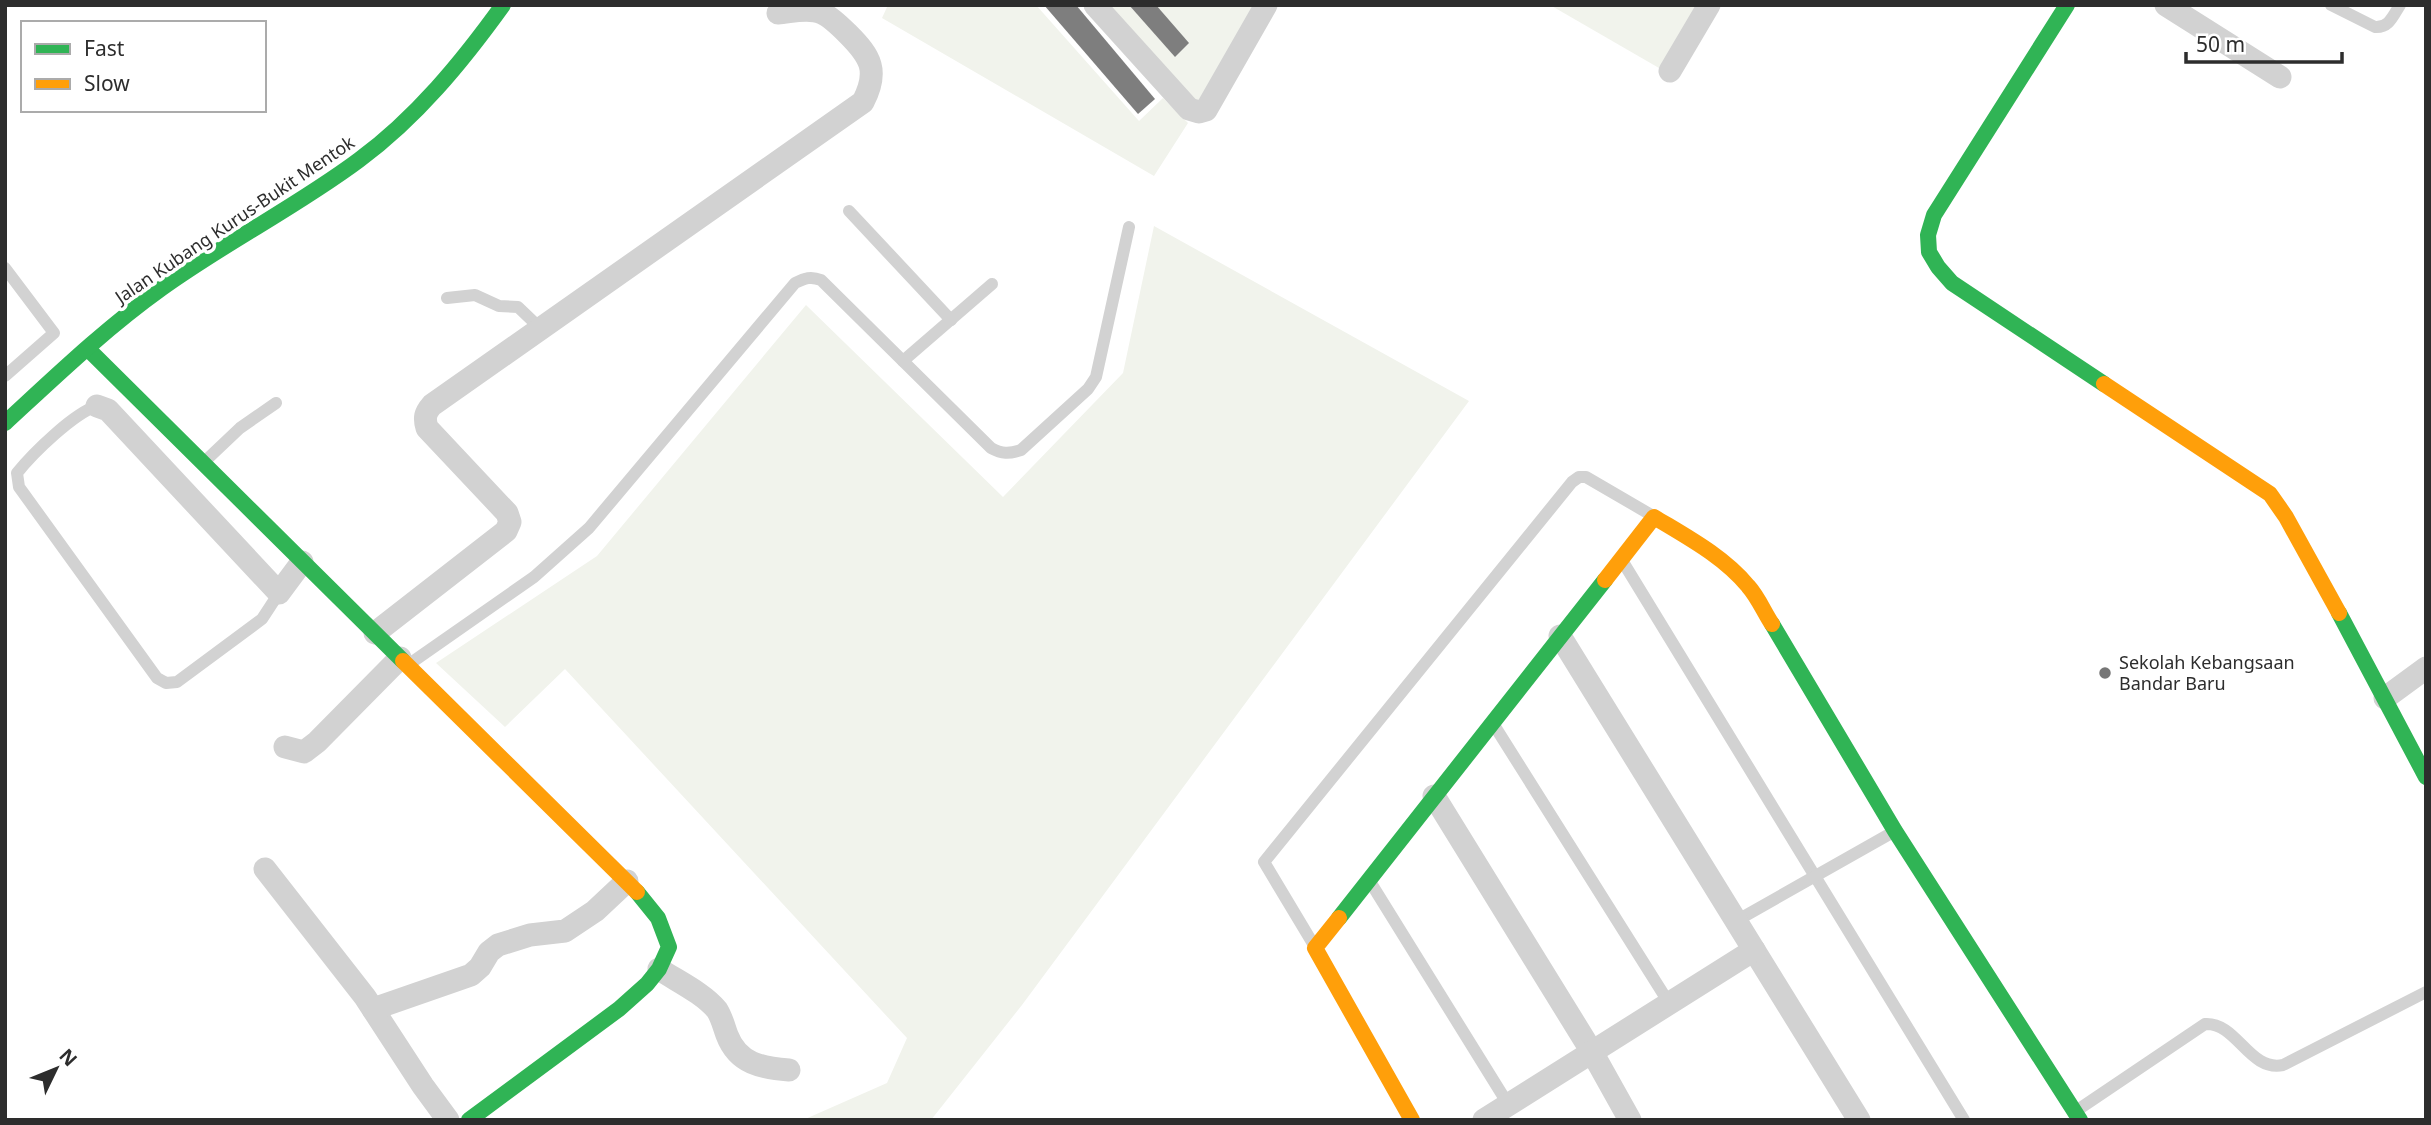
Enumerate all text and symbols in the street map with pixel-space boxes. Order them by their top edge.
legend [21,21,266,112]
scale bar [2186,21,2342,65]
text: 50 m [2196,30,2245,58]
text: Fast [84,34,125,62]
text: Slow [84,69,130,97]
street label: Jalan Kubang Kurus-Bukit Mentok [108,130,359,310]
place label: Sekolah Kebangsaan Bandar Baru [2119,650,2295,695]
marker: Sekolah Kebangsaan Bandar Baru [2097,665,2113,681]
north arrow [21,1034,91,1104]
text: N [54,1043,83,1072]

